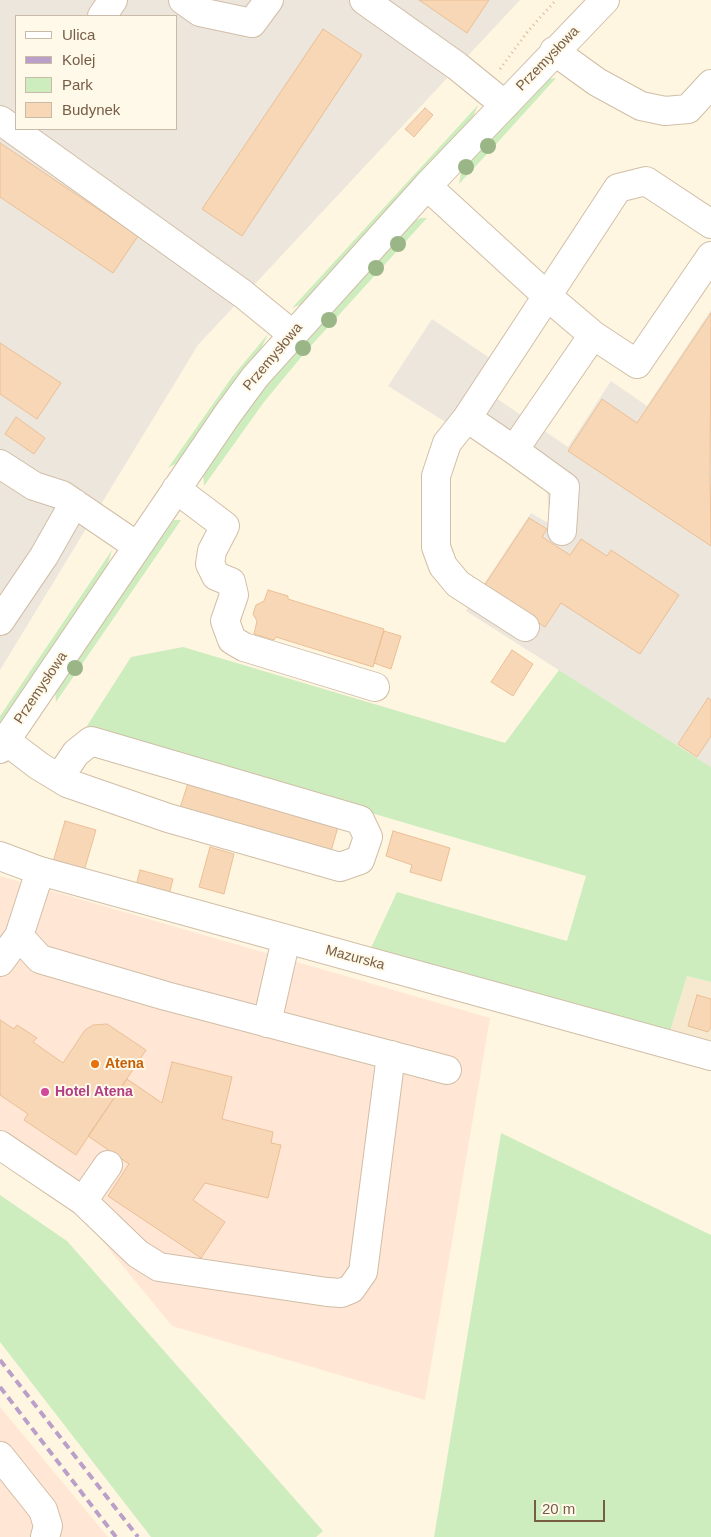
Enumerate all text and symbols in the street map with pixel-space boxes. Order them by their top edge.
legend [15,15,178,130]
street label: Przemysłowa [513,23,583,95]
text: Ulica [62,26,95,43]
text: Kolej [62,51,95,68]
text: Park [62,76,93,93]
text: Budynek [62,101,120,118]
street label: Przemysłowa [240,320,306,394]
street label: Przemysłowa [11,649,71,727]
street label: Mazurska [324,942,386,974]
place label: Atena [105,1056,144,1072]
marker: Atena [89,1058,101,1070]
place label: Hotel Atena [55,1084,133,1100]
marker: Hotel Atena [39,1086,51,1098]
scale bar [536,1490,607,1522]
text: 20 m [542,1500,575,1517]

